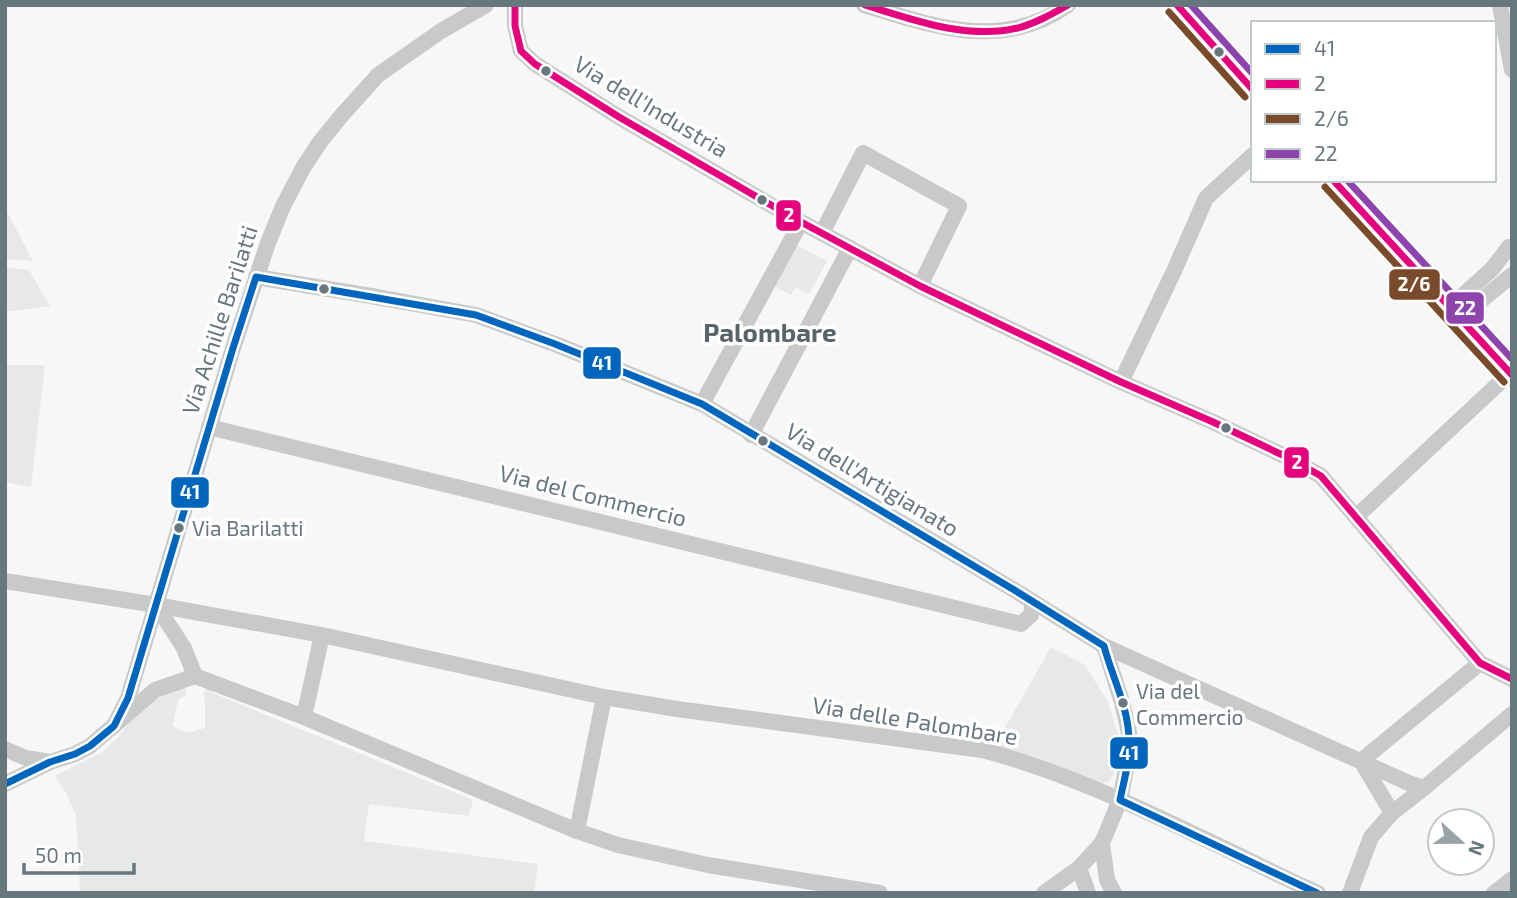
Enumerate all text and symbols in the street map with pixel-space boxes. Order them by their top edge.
legend [1251,21,1496,182]
text: 41 [1314,35,1335,60]
unlabelled marker [1212,45,1226,59]
street label: Via dell'Industria [569,49,734,163]
unlabelled marker [539,64,553,78]
text: 2 [1314,70,1326,95]
text: 2/6 [1314,105,1349,130]
text: 22 [1314,140,1338,165]
unlabelled marker [755,193,769,207]
line badge: 2 [775,199,802,232]
text: 2 [783,203,795,226]
street label: Via Achille Barilatti [175,222,263,418]
line badge: 2/6 [1388,268,1441,301]
text: 2/6 [1398,272,1430,295]
unlabelled marker [317,282,331,296]
line badge: 22 [1445,291,1485,325]
text: 22 [1454,296,1476,319]
district label: Palombare [703,316,837,347]
line badge: 41 [582,346,622,380]
text: 41 [592,351,612,374]
street label: Via dell'Artigianato [781,416,964,542]
unlabelled marker [1219,421,1233,435]
unlabelled marker [756,434,770,448]
line badge: 2 [1283,446,1310,479]
text: 2 [1291,450,1303,473]
street label: Via del Commercio [497,458,690,532]
line badge: 41 [170,476,210,509]
text: 41 [180,480,200,503]
place label: Via Barilatti [192,515,303,540]
marker: Via Barilatti [172,521,186,535]
place label: Via del Commercio [1136,678,1244,729]
street label: Via delle Palombare [811,690,1020,750]
marker: Via del Commercio [1116,696,1130,710]
line badge: 41 [1109,736,1149,770]
text: 41 [1119,741,1139,764]
north arrow [1426,807,1496,877]
scale bar [24,832,135,876]
text: N [1464,838,1491,859]
text: 50 m [35,842,82,867]

